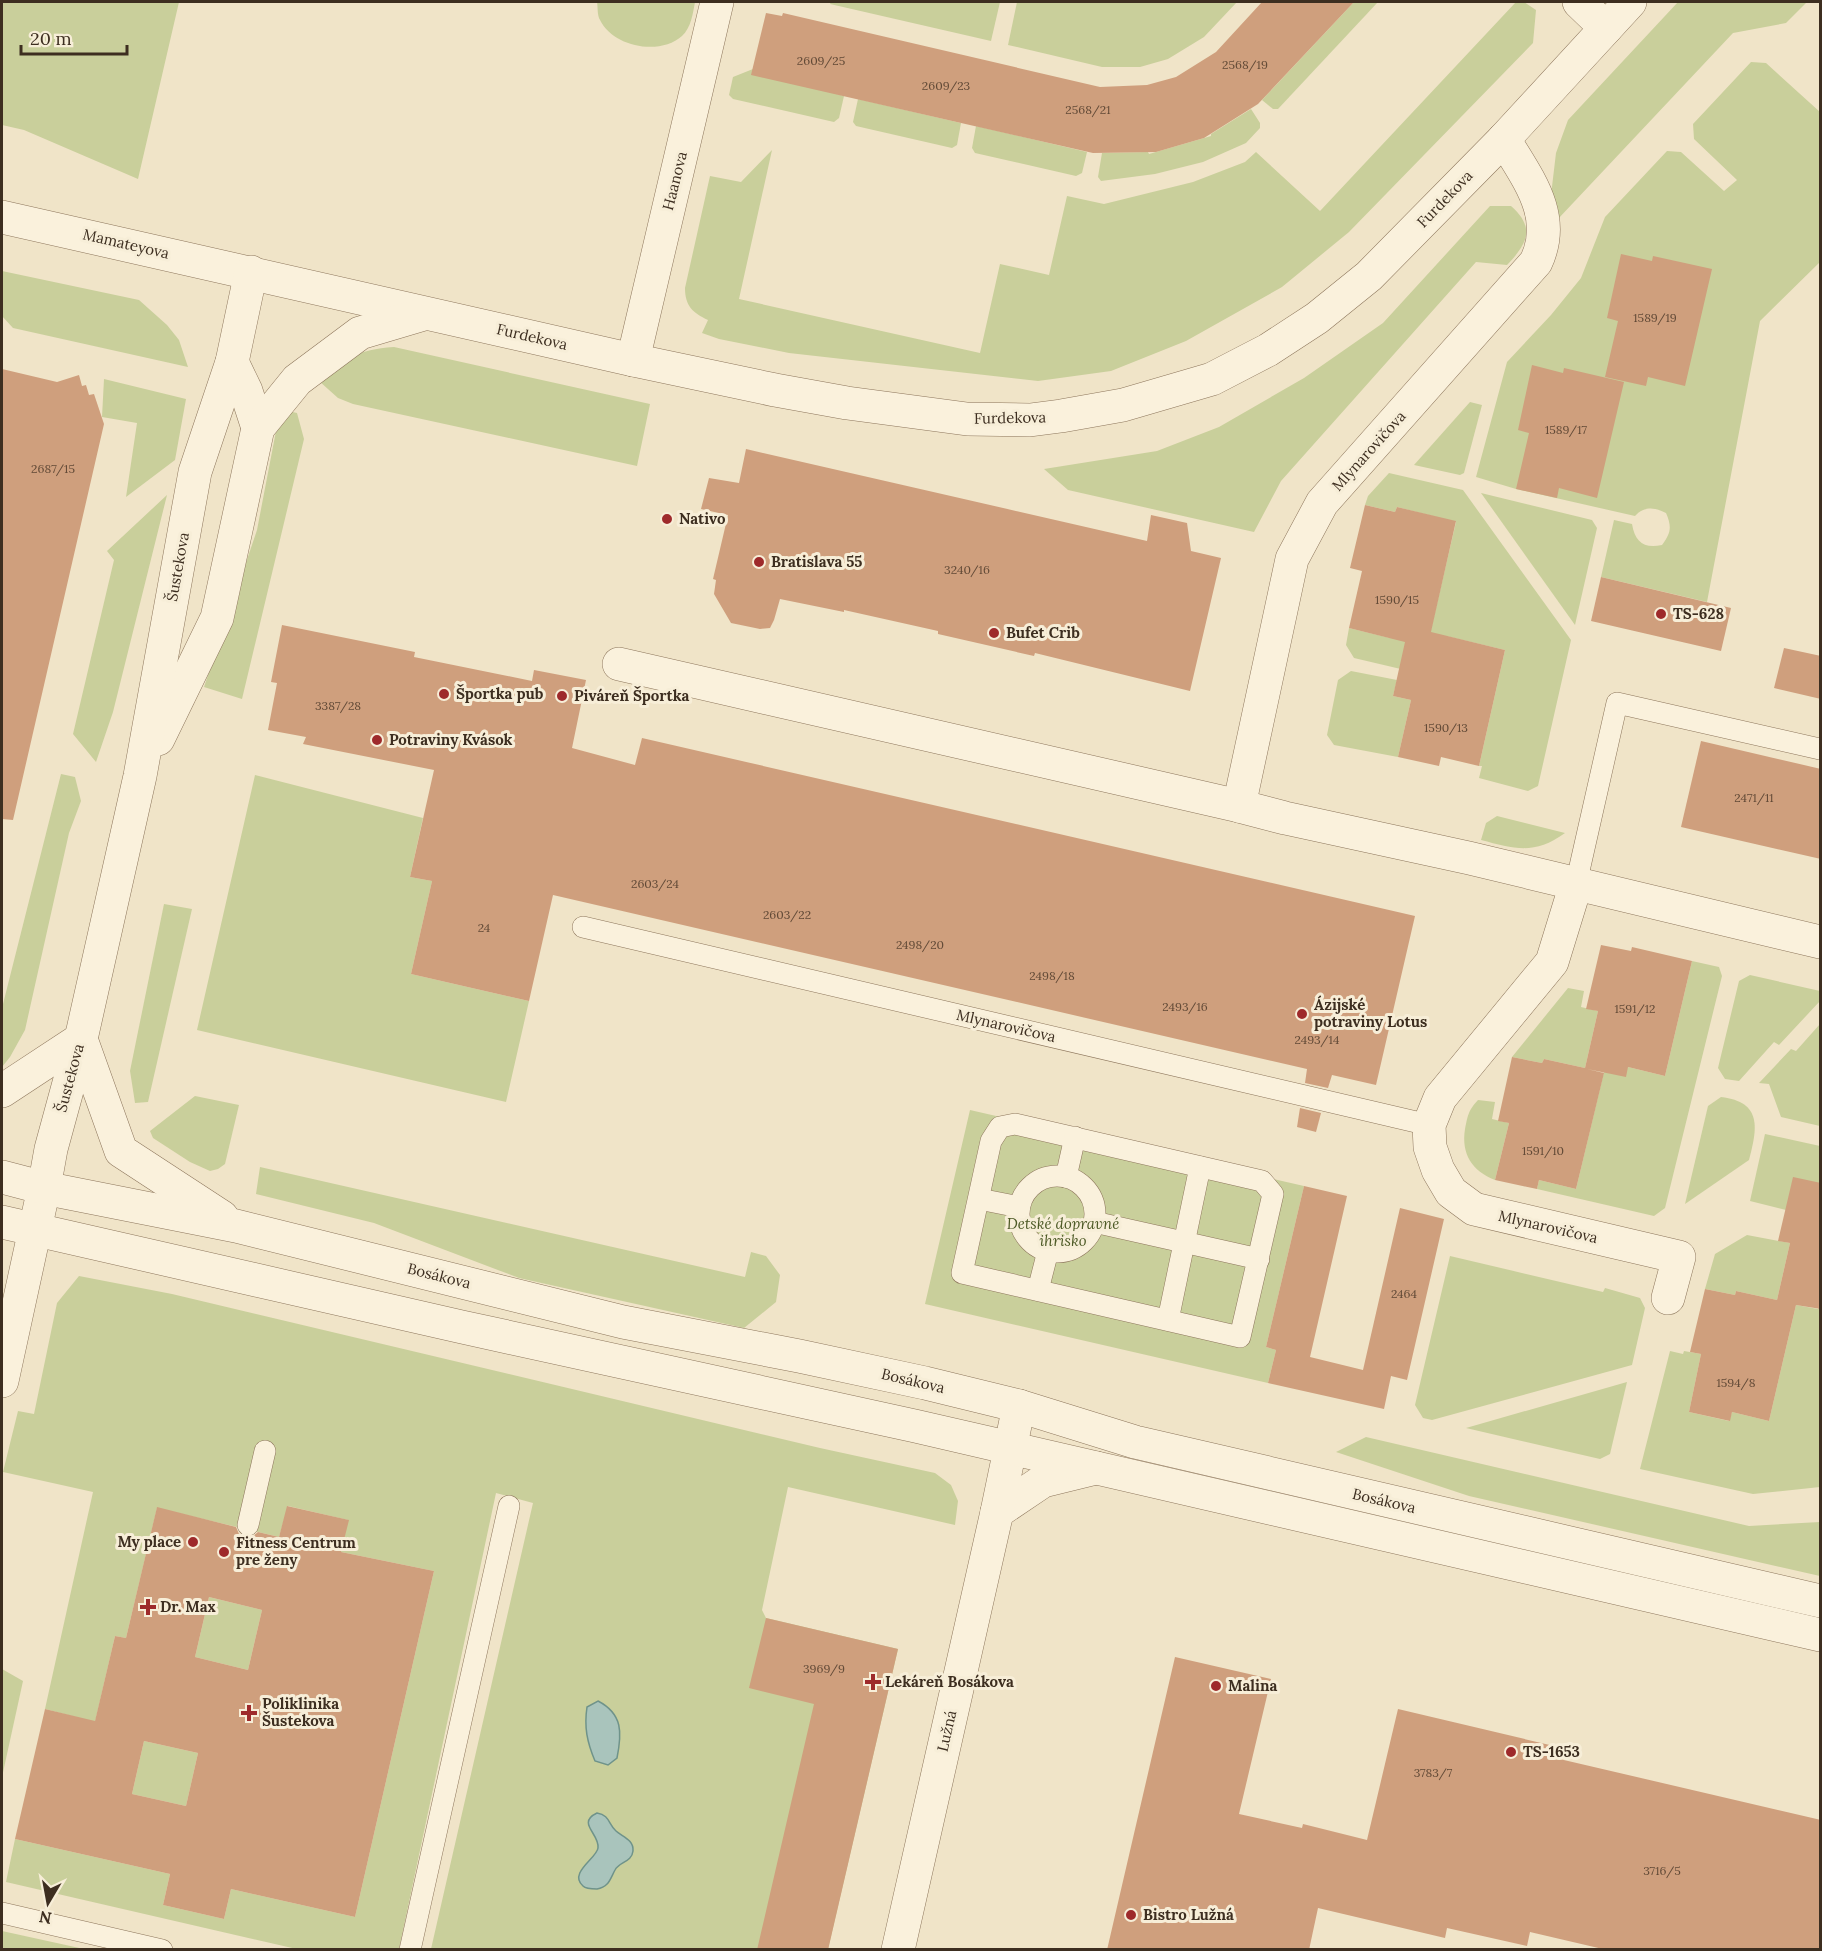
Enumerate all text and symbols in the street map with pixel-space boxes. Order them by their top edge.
scale bar [21,18,128,56]
text: 20 m [30,27,72,50]
house number: 2609/25 [797,53,845,69]
house number: 2568/19 [1222,57,1268,73]
house number: 2609/23 [922,78,971,94]
house number: 2568/21 [1065,102,1111,118]
street label: Haanova [658,149,691,212]
street label: Furdekova [1413,166,1477,231]
street label: Mamateyova [81,224,171,263]
house number: 1589/19 [1633,310,1677,326]
street label: Furdekova [495,319,570,354]
street label: Furdekova [974,407,1047,428]
street label: Mlynarovičova [1328,407,1410,495]
house number: 1589/17 [1545,422,1588,438]
house number: 2687/15 [31,461,75,477]
place label: Nativo [679,509,726,528]
marker: Nativo [660,512,674,526]
street label: Šustekova [162,531,193,603]
place label: Bratislava 55 [771,552,862,571]
marker: Bratislava 55 [752,555,766,569]
house number: 3240/16 [944,562,990,578]
house number: 1590/15 [1375,592,1419,608]
place label: TS-628 [1673,604,1724,623]
marker: TS-628 [1654,607,1668,621]
place label: Bufet Crib [1006,623,1080,642]
marker: Bufet Crib [987,626,1001,640]
place label: Športka pub [456,683,544,703]
place label: Piváreň Športka [574,685,689,705]
marker: Športka pub [437,687,451,701]
marker: Piváreň Športka [555,689,569,703]
house number: 3387/28 [315,698,361,714]
house number: 1590/13 [1424,720,1468,736]
place label: Potraviny Kvások [389,730,513,749]
marker: Potraviny Kvások [370,733,384,747]
house number: 2471/11 [1734,790,1774,806]
house number: 2603/24 [631,876,679,892]
house number: 2603/22 [763,907,811,923]
house number: 24 [478,920,491,935]
house number: 2498/20 [896,937,944,953]
house number: 2498/18 [1029,968,1075,984]
place label: Ázijské potraviny Lotus [1314,995,1427,1031]
house number: 2493/16 [1162,999,1208,1015]
house number: 1591/12 [1614,1001,1656,1017]
street label: Mlynarovičova [955,1005,1058,1046]
marker: Ázijské potraviny Lotus [1295,1007,1309,1021]
house number: 2493/14 [1295,1032,1340,1048]
street label: Šustekova [51,1041,88,1114]
house number: 1591/10 [1522,1143,1564,1159]
street label: Mlynarovičova [1497,1206,1600,1247]
park label: Detské dopravné ihrisko [1007,1214,1119,1250]
street label: Bosákova [405,1258,473,1293]
house number: 2464 [1391,1286,1418,1301]
street label: Bosákova [879,1364,947,1397]
house number: 1594/8 [1716,1375,1756,1391]
street label: Bosákova [1350,1484,1418,1517]
place label: My place [117,1532,181,1551]
place label: Fitness Centrum pre ženy [236,1533,356,1569]
marker: My place [186,1535,200,1549]
marker: Fitness Centrum pre ženy [217,1545,231,1559]
place label: Dr. Max [160,1597,216,1616]
marker: Dr. Max [141,1600,155,1614]
house number: 3969/9 [803,1661,845,1677]
place label: Lekáreň Bosákova [885,1672,1014,1691]
marker: Lekáreň Bosákova [866,1675,880,1689]
place label: Malina [1228,1676,1277,1695]
marker: Malina [1209,1679,1223,1693]
place label: Poliklinika Šustekova [262,1694,339,1730]
marker: Poliklinika Šustekova [240,1704,258,1722]
street label: Lužná [933,1708,961,1754]
place label: TS-1653 [1523,1742,1580,1761]
marker: TS-1653 [1504,1745,1518,1759]
house number: 3783/7 [1414,1765,1453,1781]
house number: 3716/5 [1643,1863,1681,1879]
north arrow [18,1873,78,1933]
place label: Bistro Lužná [1143,1905,1234,1924]
text: N [38,1907,53,1929]
marker: Bistro Lužná [1124,1908,1138,1922]

